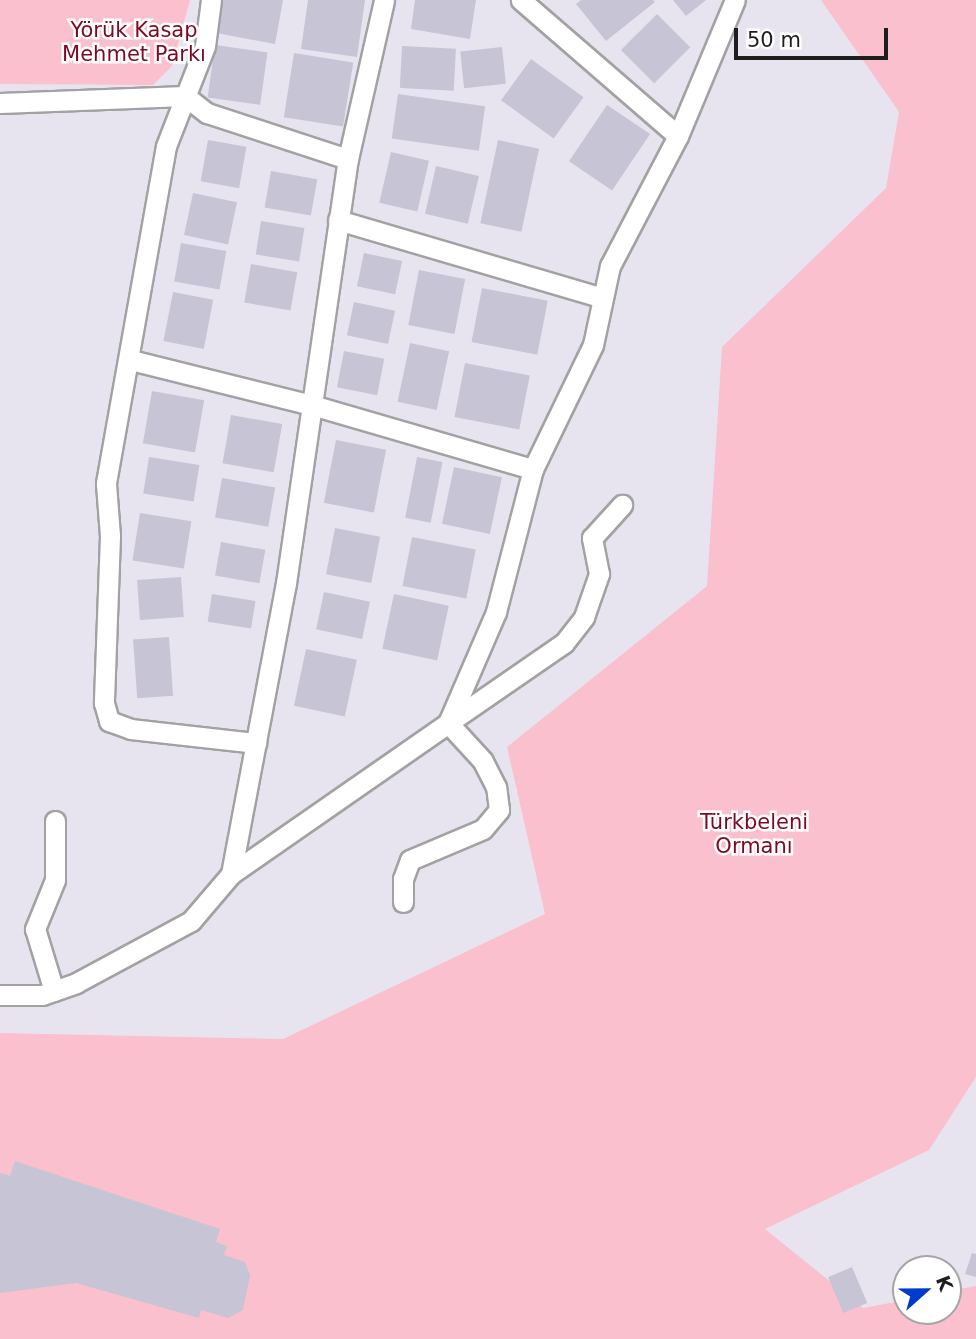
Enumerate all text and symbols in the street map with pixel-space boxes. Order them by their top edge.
scale bar [738,14,892,58]
park label: Yörük Kasap Mehmet Parkı [62,17,206,67]
text: 50 m [747,28,801,52]
park label: Türkbeleni Ormanı [700,809,808,859]
north arrow [892,1255,962,1325]
text: K [932,1272,958,1294]

